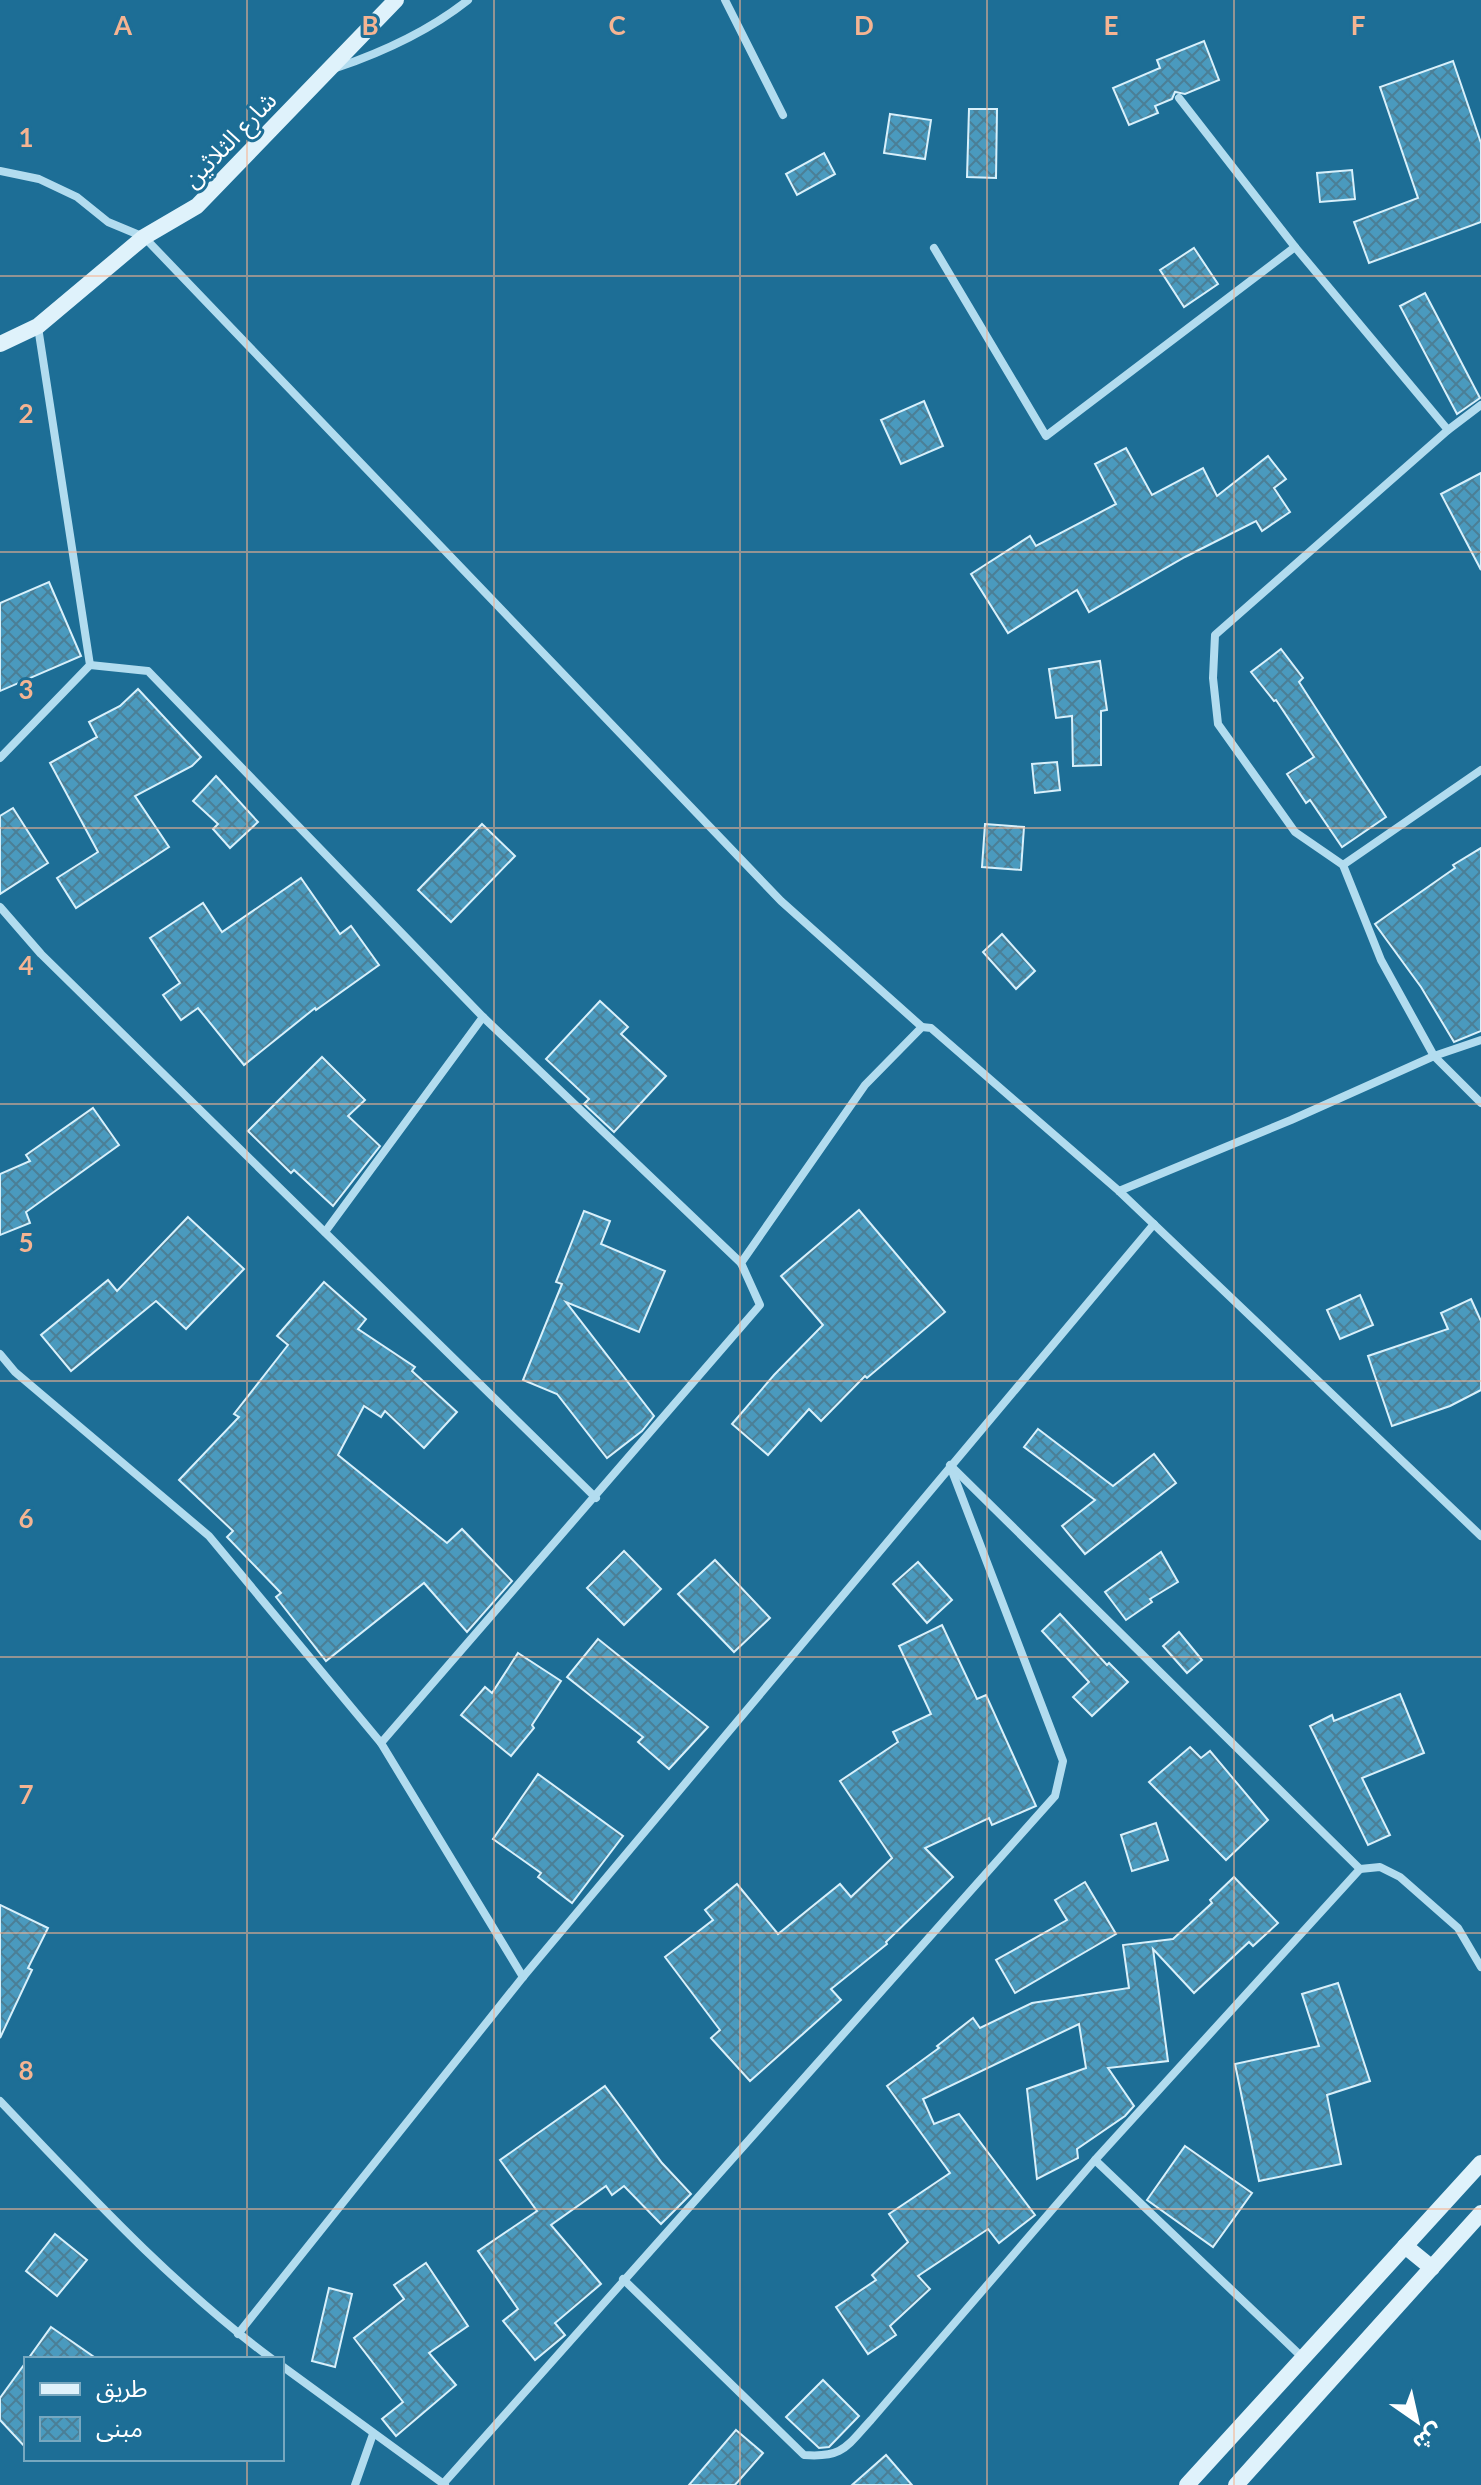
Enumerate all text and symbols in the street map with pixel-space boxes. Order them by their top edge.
text: A [113,9,133,41]
text: B [361,9,379,41]
text: C [608,9,626,41]
text: D [854,9,874,41]
text: E [1104,9,1118,41]
text: F [1351,9,1365,41]
street label: شارع الثلاثين [176,85,285,196]
text: 1 [18,121,34,153]
text: 2 [18,397,34,429]
text: 3 [18,673,34,705]
text: 4 [18,949,34,981]
text: 5 [18,1226,34,1258]
text: 6 [18,1502,34,1534]
text: 7 [18,1778,34,1810]
text: 8 [18,2054,34,2086]
legend [24,2357,284,2461]
text: طريق [96,2373,148,2404]
north arrow [1377,2381,1457,2461]
text: مبنى [96,2413,143,2442]
text: ش [1408,2418,1449,2458]

